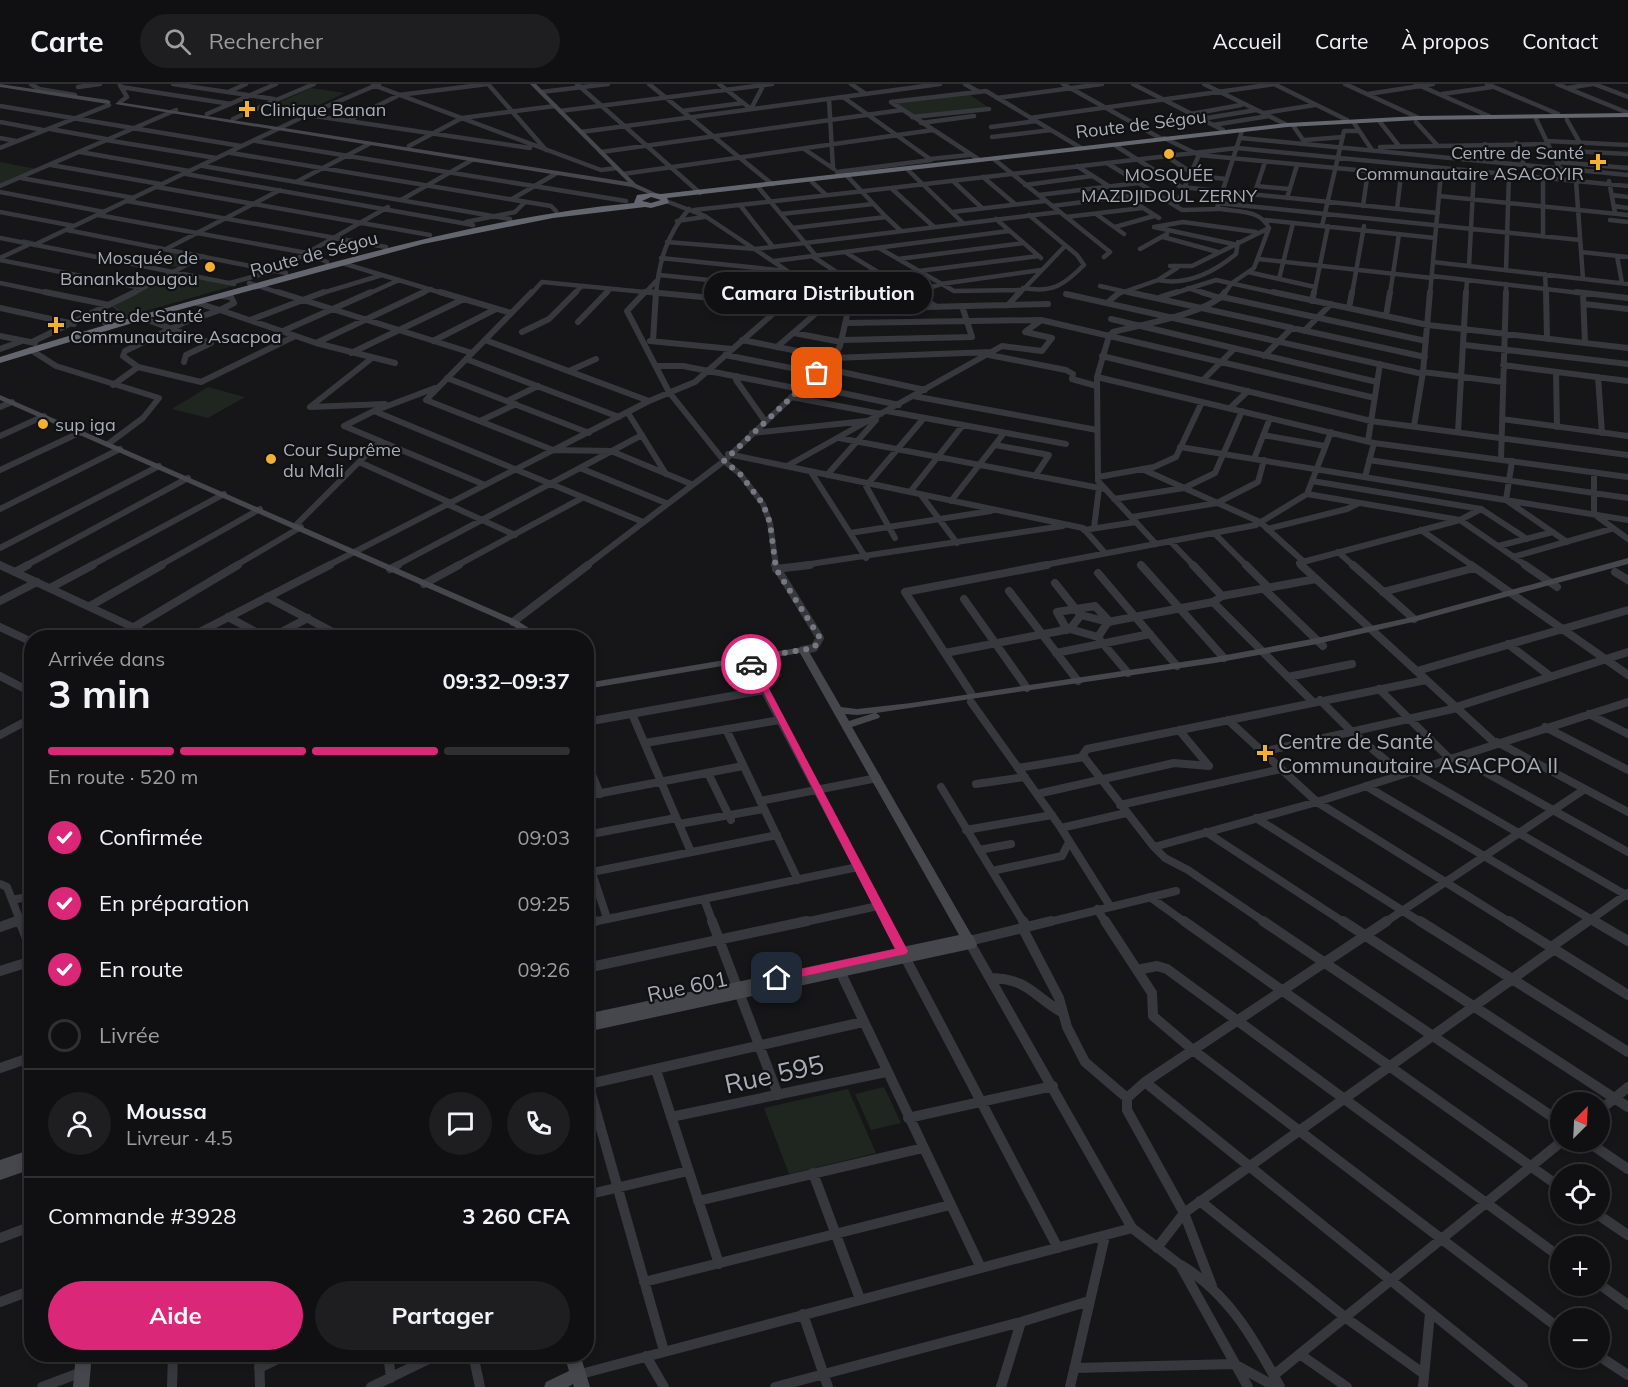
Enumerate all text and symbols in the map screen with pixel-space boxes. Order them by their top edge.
search box [140,14,560,68]
text: Carte [30,24,104,59]
icon: search [161,25,194,58]
text: Rechercher [209,27,323,55]
text: Accueil [1212,28,1282,54]
text: Carte [1315,28,1368,54]
text: À propos [1401,28,1489,54]
text: Contact [1522,28,1598,54]
place label: Clinique Banan [260,98,386,121]
marker: Clinique Banan [238,100,256,118]
street label: Route de Ségou [1074,105,1208,143]
place label: Centre de Santé Communautaire ASACOYIR [1355,141,1584,185]
marker: MOSQUÉE MAZDJIDOUL ZERNY [1162,147,1176,161]
marker: Centre de Santé Communautaire ASACOYIR [1589,153,1607,171]
place label: MOSQUÉE MAZDJIDOUL ZERNY [1081,163,1258,207]
street label: Route de Ségou [248,226,380,282]
place label: Mosquée de Banankabougou [60,246,198,290]
marker: Mosquée de Banankabougou [203,260,217,274]
callout: Camara Distribution [703,271,931,313]
text: Camara Distribution [721,280,915,305]
place label: Centre de Santé Communautaire Asacpoa [70,304,282,348]
marker: Centre de Santé Communautaire Asacpoa [47,316,65,334]
pin [791,347,842,398]
icon: bag [800,356,833,389]
place label: sup iga [55,413,116,436]
marker: sup iga [36,417,50,431]
place label: Cour Suprême du Mali [283,438,401,482]
marker: Cour Suprême du Mali [264,452,278,466]
courier [721,634,781,694]
text: Arrivée dans [48,646,165,671]
icon: car [735,648,768,681]
text: 09:32–09:37 [442,667,570,695]
text: 3 min [48,669,151,718]
place label: Centre de Santé Communautaire ASACPOA II [1278,728,1558,778]
marker: Centre de Santé Communautaire ASACPOA II [1256,744,1274,762]
text: En route · 520 m [48,764,198,789]
icon: check [48,821,81,854]
text: Confirmée [99,823,203,851]
text: 09:03 [517,825,570,850]
icon: check [48,887,81,920]
text: En préparation [99,889,249,917]
text: 09:25 [517,891,570,916]
pin [751,952,802,1003]
icon: check [48,953,81,986]
text: En route [99,955,183,983]
text: 09:26 [517,957,570,982]
icon: home [760,961,793,994]
street label: Rue 601 [645,965,729,1007]
text: Livrée [99,1021,160,1049]
street label: Rue 595 [721,1047,827,1101]
button: person [48,1092,111,1155]
button: chat [429,1092,492,1155]
button: phone [507,1092,570,1155]
north arrow [1550,1092,1610,1152]
map controls [1550,1092,1610,1368]
text: Moussa [126,1097,207,1125]
text: Livreur · 4.5 [126,1125,233,1150]
button: locate [1550,1164,1610,1224]
text: Commande #3928 [48,1202,236,1230]
text: 3 260 CFA [462,1202,570,1230]
button: + [1550,1236,1610,1296]
button: Aide [48,1281,303,1350]
button: Partager [315,1281,570,1350]
button: − [1550,1308,1610,1368]

